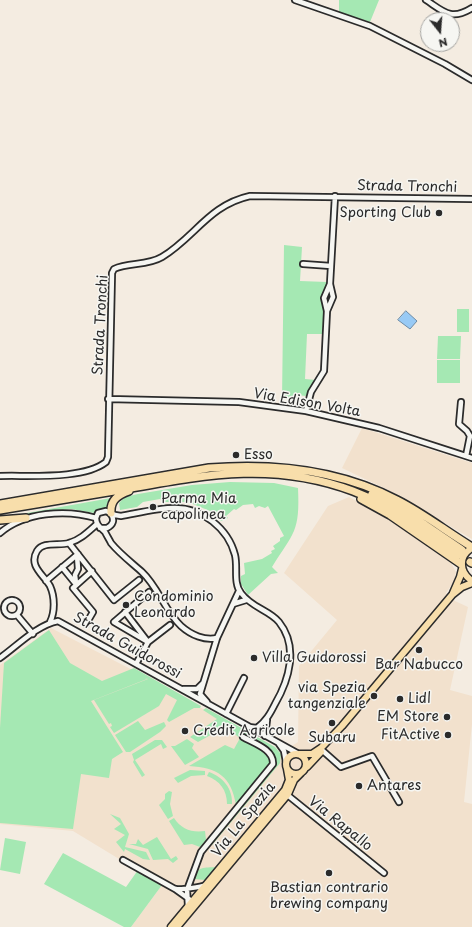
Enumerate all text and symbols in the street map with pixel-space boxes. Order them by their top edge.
north arrow [420,12,460,52]
text: N [437,34,450,52]
street label: Strada Tronchi [357,178,457,196]
place label: Sporting Club [339,205,431,221]
marker: Sporting Club [434,208,444,218]
street label: Strada Tronchi [90,274,112,376]
street label: Via Edison Volta [252,385,362,421]
place label: Esso [244,447,273,463]
marker: Esso [231,450,241,460]
place label: Parma Mia capolinea [161,491,237,524]
marker: Parma Mia capolinea [148,502,158,512]
place label: Condominio Leonardo [134,589,214,622]
marker: Condominio Leonardo [121,600,131,610]
street label: Strada Guidorossi [70,609,184,683]
marker: Bar Nabucco [414,645,424,655]
place label: Villa Guidorossi [262,650,367,666]
marker: Villa Guidorossi [249,653,259,663]
place label: Bar Nabucco [375,657,463,673]
place label: via Spezia tangenziale [287,680,366,712]
marker: via Spezia tangenziale [369,691,379,701]
place label: Lidl [408,691,431,707]
marker: Lidl [395,694,405,704]
place label: EM Store [377,709,439,725]
marker: EM Store [442,712,452,722]
marker: Subaru [327,718,337,728]
place label: Crédit Agricole [193,723,295,739]
marker: Crédit Agricole [180,726,190,736]
place label: FitActive [381,727,440,743]
place label: Subaru [308,730,356,746]
marker: FitActive [443,730,453,740]
place label: Antares [367,778,421,794]
street label: Via La Spezia [209,779,279,861]
marker: Antares [354,781,364,791]
street label: Via Rapallo [305,793,375,855]
marker: Bastian contrario brewing company [324,868,334,878]
place label: Bastian contrario brewing company [270,880,388,912]

